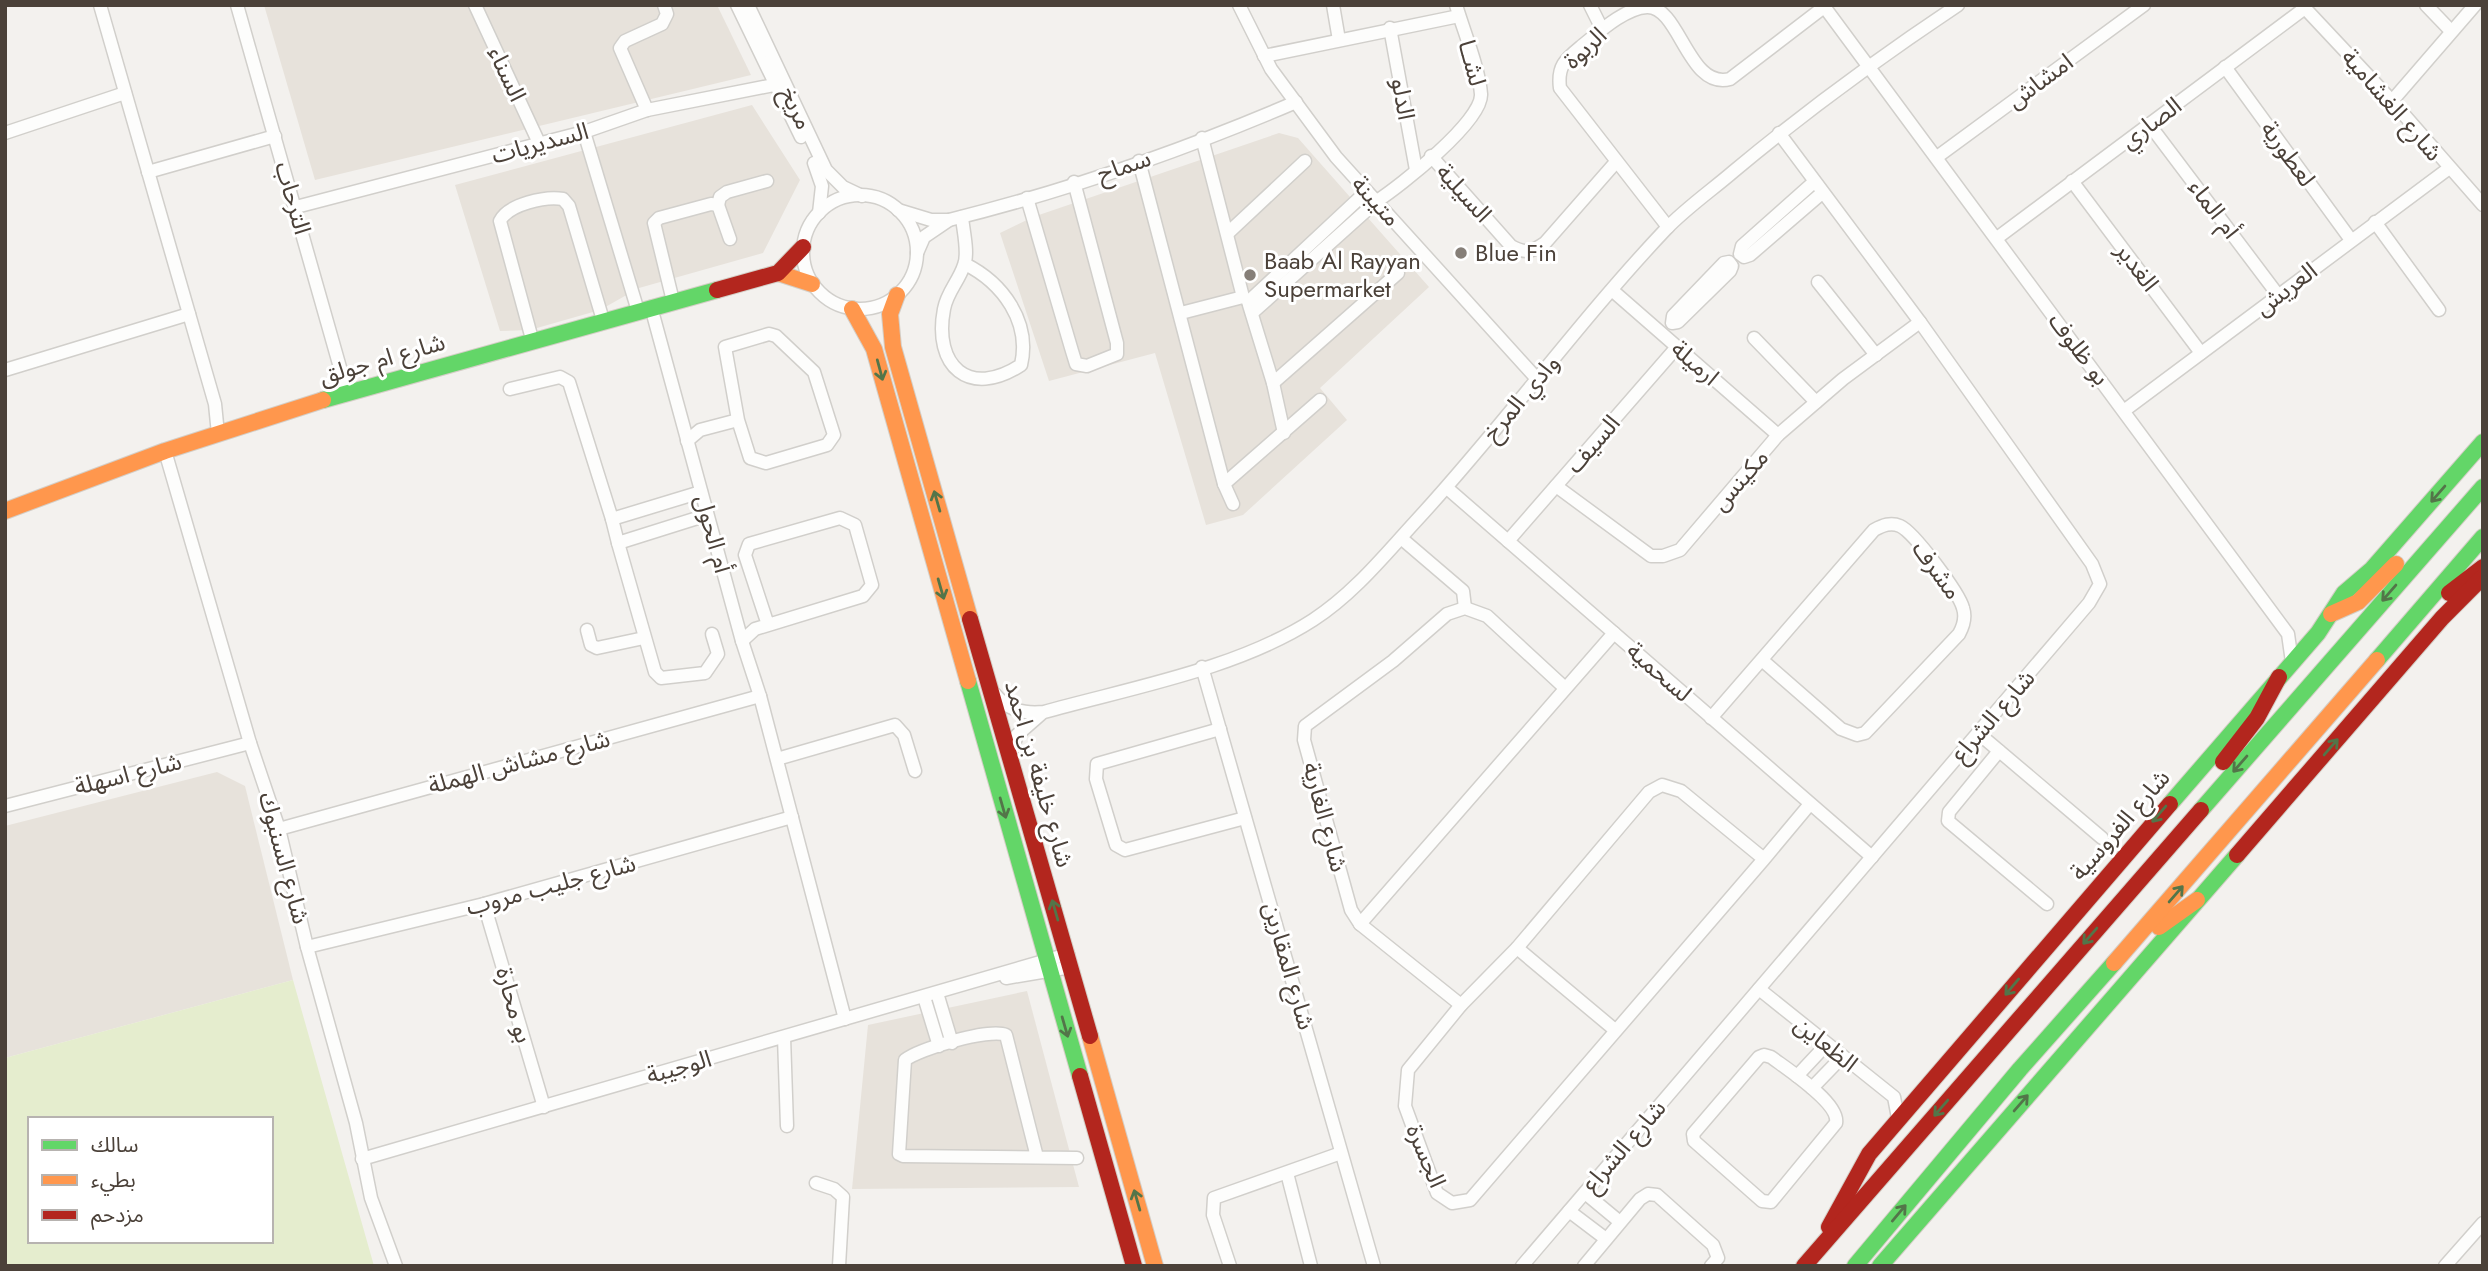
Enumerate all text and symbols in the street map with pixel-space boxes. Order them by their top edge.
street label: الربوة [1555,18,1614,77]
street label: لشــا [1450,36,1495,90]
street label: السناء [479,40,535,107]
street label: شارع الغشامية [2334,41,2451,169]
street label: امشاش [1999,44,2080,117]
street label: الدلو [1383,75,1424,123]
street label: مريخ [771,80,822,135]
street label: الصاري [2113,88,2190,159]
street label: السديريات [487,113,592,172]
street label: لعطورية [2252,113,2324,194]
street label: سماح [1092,140,1156,191]
street label: السيلية [1428,155,1501,230]
street label: الترحاب [266,157,321,238]
street label: متيبنة [1344,167,1409,234]
street label: أم الماء [2179,171,2249,247]
street label: الغدير [2107,234,2168,299]
place label: Blue Fin [1475,235,1557,270]
place label: Baab Al Rayyan Supermarket [1264,243,1421,306]
marker: Blue Fin [1453,245,1469,261]
street label: العريش [2247,253,2325,324]
marker: Baab Al Rayyan Supermarket [1242,267,1258,283]
street label: بو ظلوف [2040,305,2118,393]
street label: شارع ام جولق [315,324,449,394]
street label: ارميلة [1663,332,1727,394]
street label: وادي المرخ [1474,347,1569,450]
one-way arrow [874,358,887,381]
street label: السيف [1557,407,1628,481]
street label: مكينس [1703,441,1777,518]
one-way arrow [2430,485,2446,503]
one-way arrow [930,490,943,513]
street label: أم الحول [685,491,741,577]
street label: مشرف [1904,533,1971,606]
one-way arrow [935,577,948,600]
one-way arrow [2381,584,2397,602]
street label: لسحمية [1619,633,1700,710]
street label: شارع الشراع [1942,662,2043,770]
street label: شارع خليفة بن احمد [996,676,1083,871]
street label: شارع مشاش الهملة [424,720,614,803]
one-way arrow [2323,738,2339,756]
street label: شارع اسهلة [70,743,185,804]
one-way arrow [2232,755,2248,773]
street label: شارع الغارية [1294,758,1357,876]
street label: شارع الفروسية [2061,761,2178,888]
street label: شارع السنبوك [250,788,319,928]
one-way arrow [997,796,1010,819]
one-way arrow [2151,805,2167,823]
street label: شارع جليب مروب [462,845,640,924]
one-way arrow [2168,885,2184,903]
street label: شارع المقارين [1255,898,1324,1034]
one-way arrow [1047,900,1060,922]
one-way arrow [2082,927,2098,945]
street label: بو محارة [487,963,542,1047]
one-way arrow [2004,978,2020,996]
street label: الظعاين [1787,1007,1866,1080]
one-way arrow [1060,1016,1073,1038]
street label: الوجيبة [642,1041,716,1092]
street label: شارع الشراع [1573,1092,1674,1200]
one-way arrow [2013,1094,2029,1112]
one-way arrow [1933,1099,1949,1117]
legend [28,1117,273,1243]
street label: الجسرة [1397,1119,1455,1193]
text: سالك [91,1130,138,1160]
text: بطيء [91,1165,136,1196]
one-way arrow [1129,1189,1142,1211]
text: مزدحم [91,1200,144,1230]
one-way arrow [1891,1205,1906,1223]

